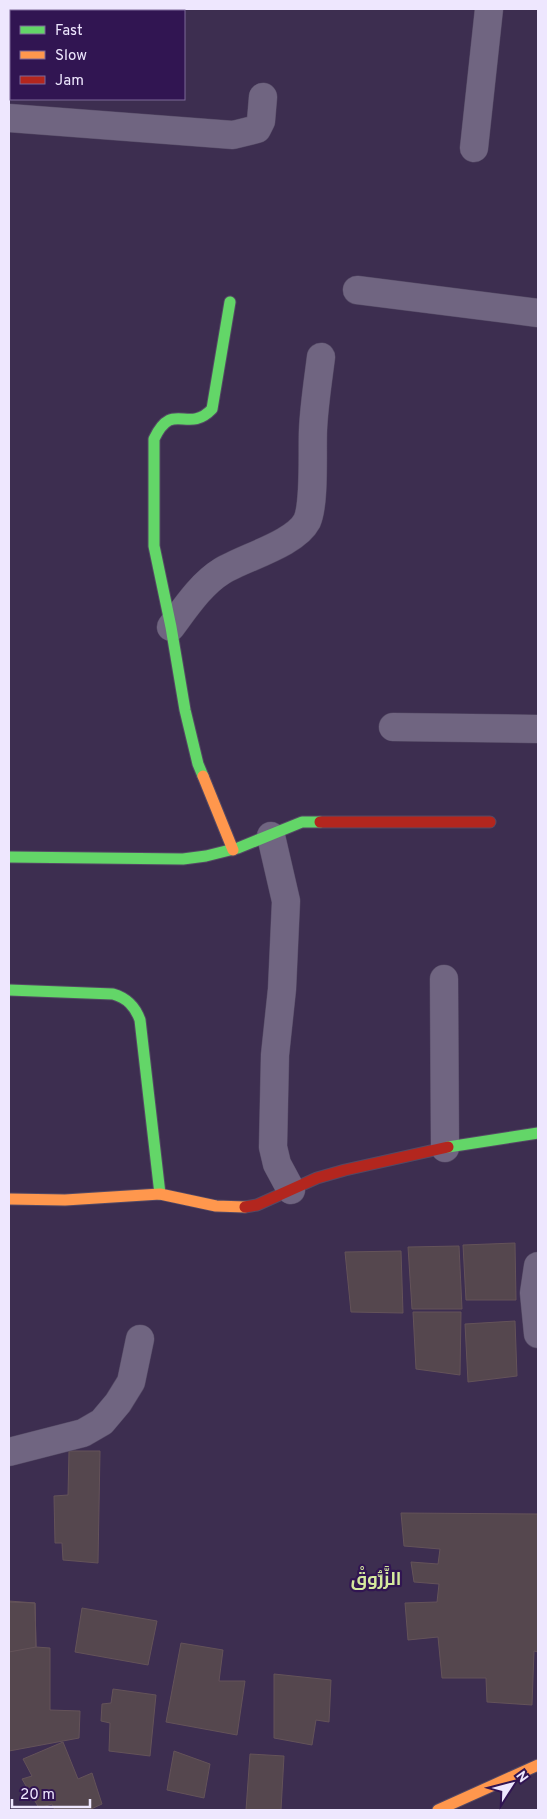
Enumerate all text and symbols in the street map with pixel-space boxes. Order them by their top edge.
legend [10,10,185,100]
text: Fast [55,22,83,41]
text: Slow [55,47,87,66]
text: Jam [55,72,84,91]
district label: الزَّرُّوقْ [351,1566,401,1592]
north arrow [487,1759,537,1809]
text: N [511,1768,531,1786]
scale bar [12,1776,90,1808]
text: 20 m [20,1786,55,1805]

